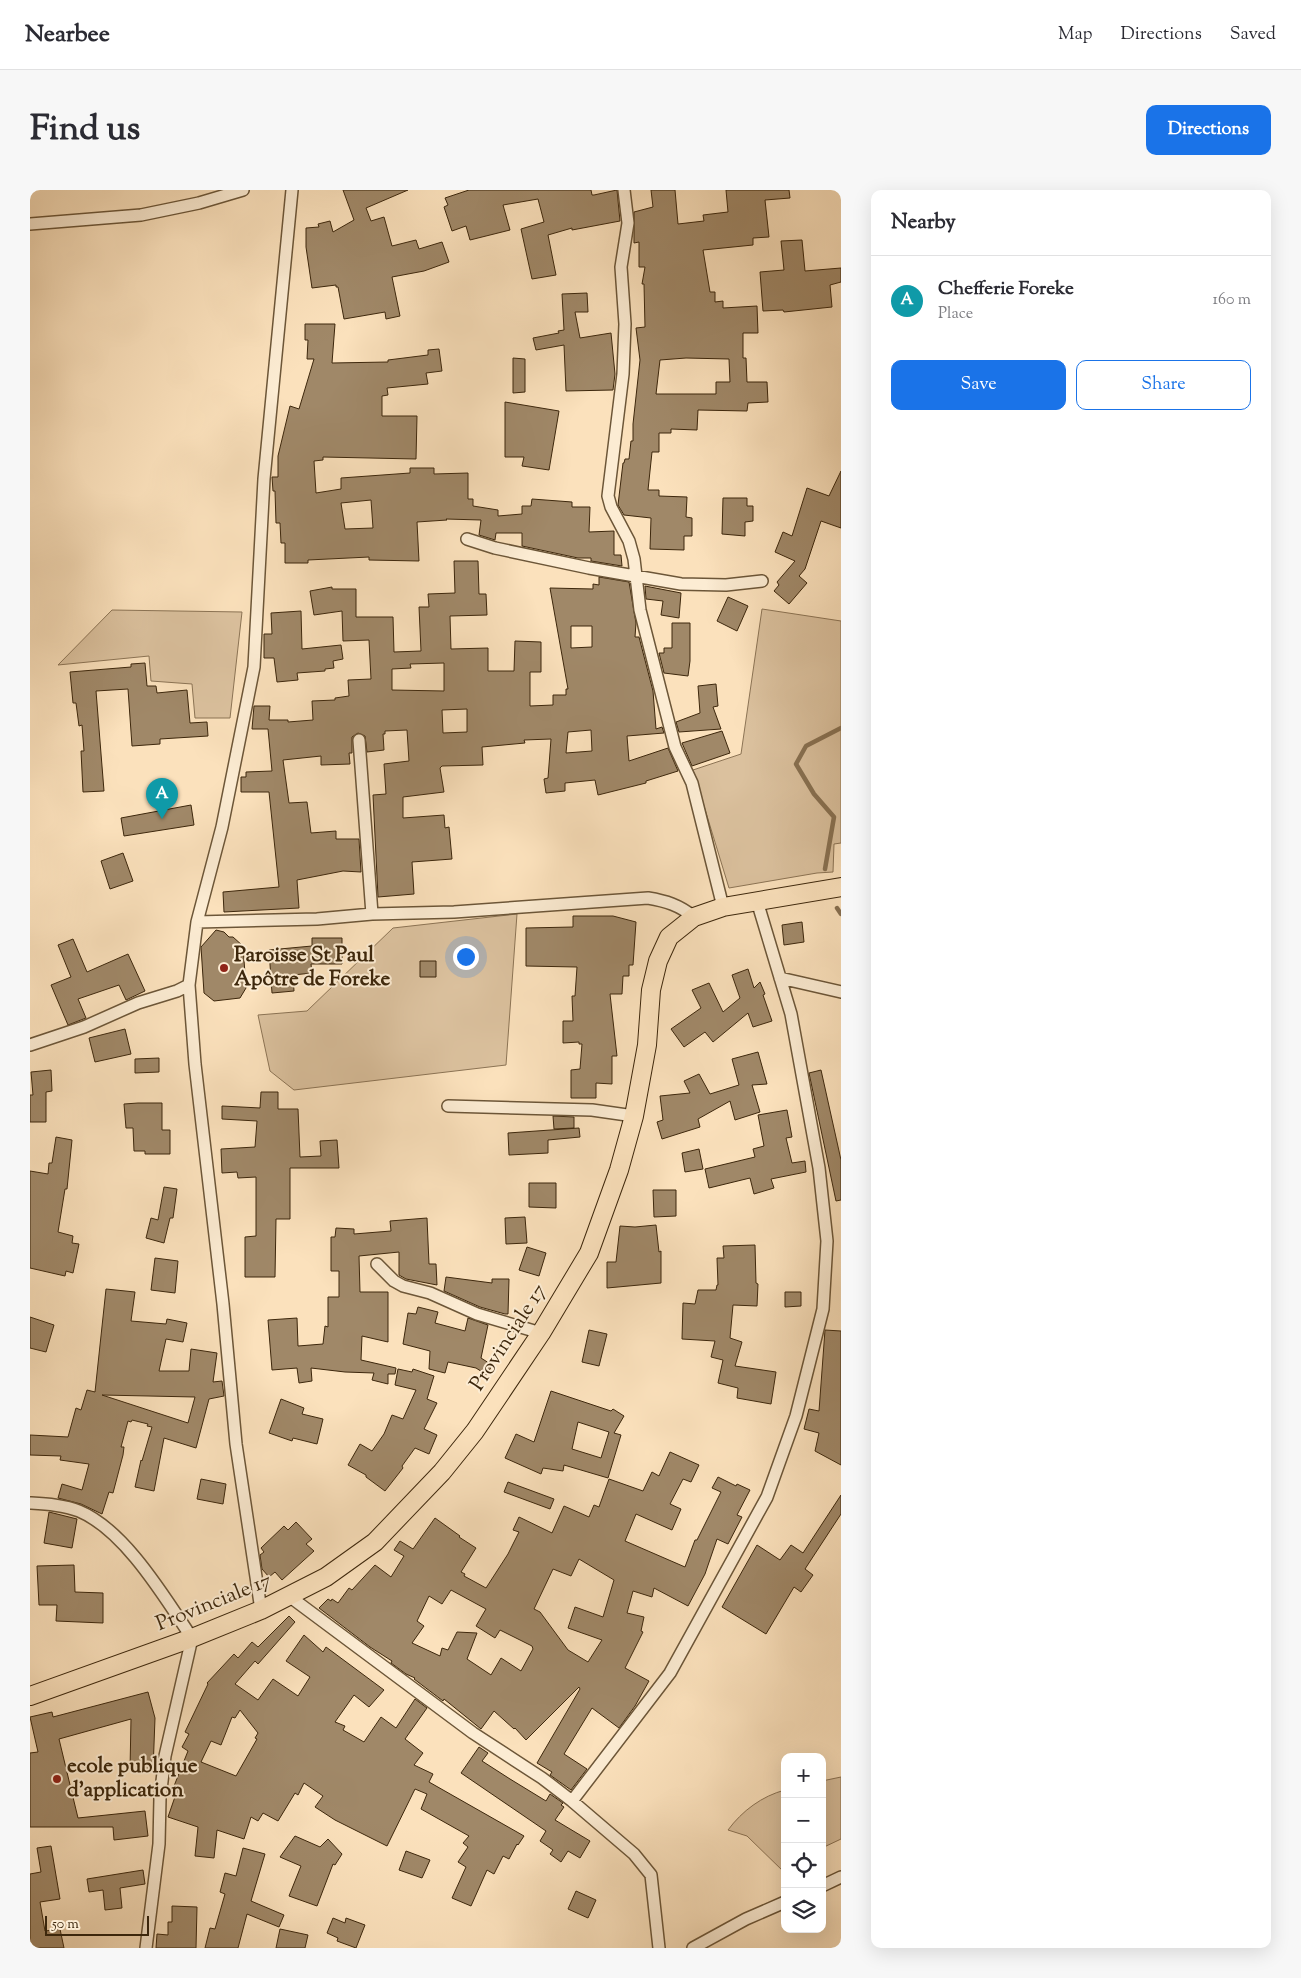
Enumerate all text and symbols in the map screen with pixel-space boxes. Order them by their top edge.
text: Nearbee [25,18,110,52]
text: Map [1058,22,1093,48]
text: Directions [1121,22,1202,48]
text: Saved [1230,22,1276,48]
text: Find us [30,105,140,156]
button: Directions [1146,105,1271,155]
text: Nearby [891,208,956,238]
text: Chefferie Foreke [938,276,1074,303]
text: A [901,289,914,312]
text: 160 m [1213,289,1251,312]
text: Place [938,303,973,326]
button: Save [891,360,1066,410]
button: Share [1076,360,1251,410]
pin: A [146,778,178,819]
place label: Paroisse St Paul Apôtre de Foreke [234,941,391,995]
your location [453,944,479,970]
marker: Paroisse St Paul Apôtre de Foreke [218,962,230,974]
street label: Provinciale 17 [463,1278,555,1397]
street label: Provinciale 17 [152,1566,277,1640]
place label: ecole publique d'application [67,1752,198,1806]
map controls [781,1753,826,1933]
button: + [781,1753,826,1798]
marker: ecole publique d'application [51,1773,63,1785]
button: − [781,1798,826,1843]
button: locate [781,1843,826,1888]
button: layers [781,1888,826,1933]
scale bar [45,1913,149,1936]
text: 50 m [52,1915,79,1935]

